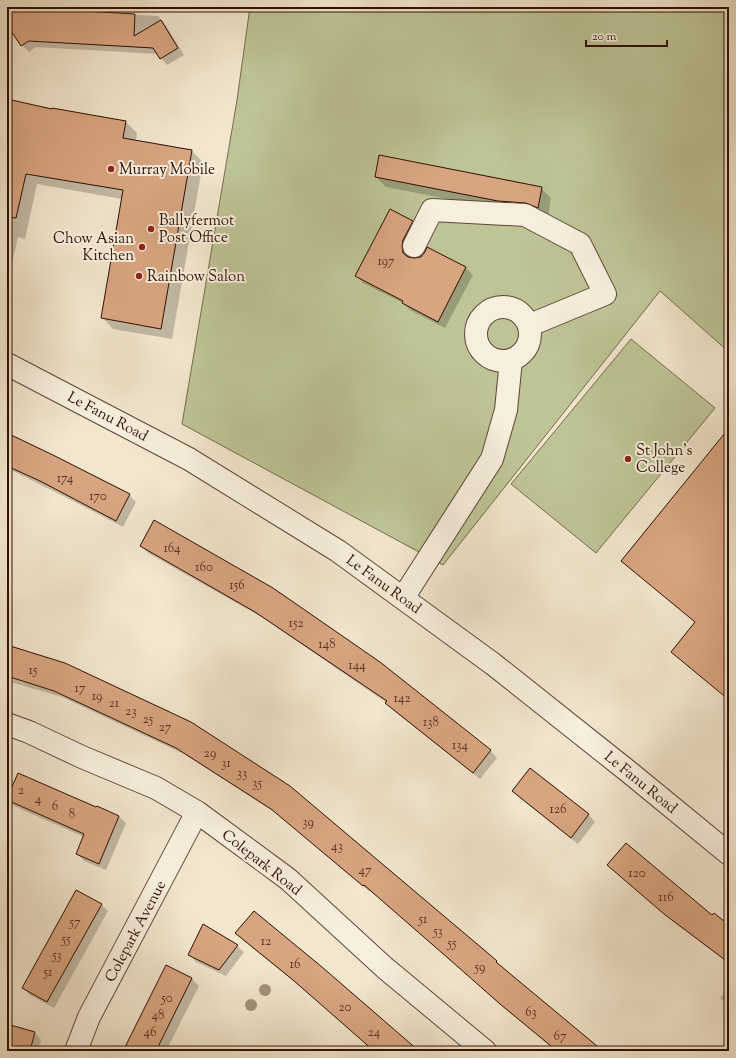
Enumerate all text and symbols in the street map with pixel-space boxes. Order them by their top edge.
scale bar [586,22,667,48]
text: 20 m [592,28,617,46]
place label: Murray Mobile [119,160,215,181]
marker: Murray Mobile [106,164,116,174]
place label: Ballyfermot Post Office [159,211,234,249]
marker: Ballyfermot Post Office [146,224,156,234]
place label: Chow Asian Kitchen [53,229,134,267]
marker: Chow Asian Kitchen [137,242,147,252]
house number: 197 [377,253,395,271]
place label: Rainbow Salon [147,267,245,288]
marker: Rainbow Salon [134,271,144,281]
street label: Le Fanu Road [63,387,152,448]
place label: St John's College [636,441,692,479]
marker: St John's College [623,454,633,464]
house number: 174 [57,470,74,488]
house number: 170 [89,488,107,506]
house number: 164 [163,540,181,558]
street label: Le Fanu Road [341,551,426,620]
house number: 160 [195,559,213,577]
house number: 156 [229,577,245,595]
house number: 152 [289,615,303,633]
house number: 148 [318,636,336,654]
house number: 144 [348,657,366,675]
house number: 15 [29,662,38,680]
house number: 17 [75,680,86,698]
house number: 19 [92,688,102,706]
house number: 142 [393,690,411,708]
house number: 21 [109,695,120,713]
house number: 23 [125,703,137,721]
house number: 25 [143,711,154,729]
house number: 138 [423,714,439,732]
house number: 27 [159,719,172,737]
house number: 134 [452,737,469,755]
house number: 29 [204,745,216,763]
street label: Le Fanu Road [599,747,681,819]
house number: 31 [221,755,231,773]
house number: 33 [237,765,247,783]
house number: 35 [252,775,262,793]
house number: 2 [18,782,24,800]
house number: 4 [35,791,42,809]
house number: 6 [52,798,58,816]
house number: 126 [550,801,566,819]
house number: 8 [69,806,75,824]
house number: 39 [302,814,314,832]
street label: Colepark Road [217,825,306,901]
house number: 43 [331,838,343,856]
house number: 47 [358,862,372,880]
house number: 120 [628,865,646,883]
street label: Colepark Avenue [101,877,172,986]
house number: 116 [658,889,674,907]
house number: 51 [418,911,428,929]
house number: 57 [69,914,81,932]
house number: 53 [432,923,443,941]
house number: 55 [60,931,71,949]
house number: 12 [261,933,271,951]
house number: 55 [446,935,457,953]
house number: 53 [51,947,62,965]
house number: 16 [290,956,300,974]
house number: 59 [474,959,485,977]
house number: 51 [43,964,53,982]
house number: 50 [160,990,173,1008]
house number: 20 [339,999,352,1017]
house number: 63 [525,1004,537,1022]
house number: 48 [151,1007,165,1025]
house number: 46 [144,1024,156,1042]
house number: 24 [368,1024,381,1042]
house number: 67 [554,1028,567,1046]

